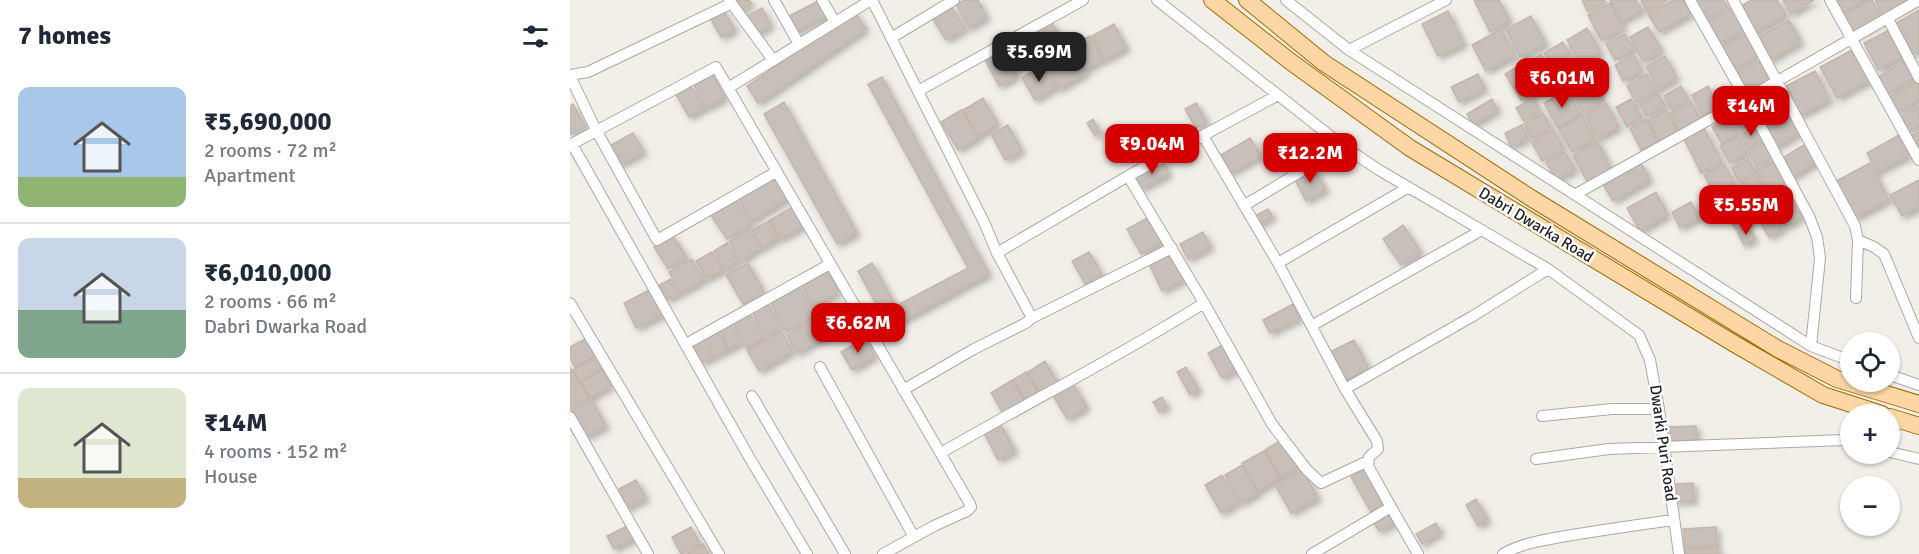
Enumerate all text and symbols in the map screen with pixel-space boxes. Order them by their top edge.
text: 7 homes [18,20,111,52]
icon: filters [519,20,552,53]
pin: ₹5.69M [990,32,1088,83]
text: ₹5.69M [1006,39,1072,64]
pin: ₹6.01M [1513,58,1611,109]
text: ₹6.01M [1529,65,1595,90]
pin: ₹14M [1715,86,1787,137]
text: ₹14M [1726,93,1776,118]
text: ₹5,690,000 [204,106,332,138]
icon: home [66,111,138,183]
pin: ₹9.04M [1103,124,1201,175]
text: ₹9.04M [1119,131,1185,156]
pin: ₹12.2M [1261,133,1359,184]
text: 2 rooms · 72 m² [204,138,337,163]
text: ₹12.2M [1277,140,1343,165]
text: Apartment [204,163,296,188]
street label: Dabri Dwarka Road [1475,183,1597,267]
pin: ₹5.55M [1697,185,1795,236]
text: ₹5.55M [1713,192,1779,217]
text: ₹6,010,000 [204,257,332,289]
icon: home [66,262,138,334]
text: 2 rooms · 66 m² [204,289,337,314]
pin: ₹6.62M [809,303,907,354]
text: ₹6.62M [825,310,891,335]
text: Dabri Dwarka Road [204,314,367,339]
map controls [1840,332,1900,536]
button: locate [1840,332,1900,392]
street label: Dwarki Puri Road [1645,383,1681,503]
button: + [1840,404,1900,464]
text: ₹14M [204,407,268,439]
icon: home [66,412,138,484]
text: 4 rooms · 152 m² [204,439,348,464]
text: House [204,464,258,489]
button: − [1840,476,1900,536]

